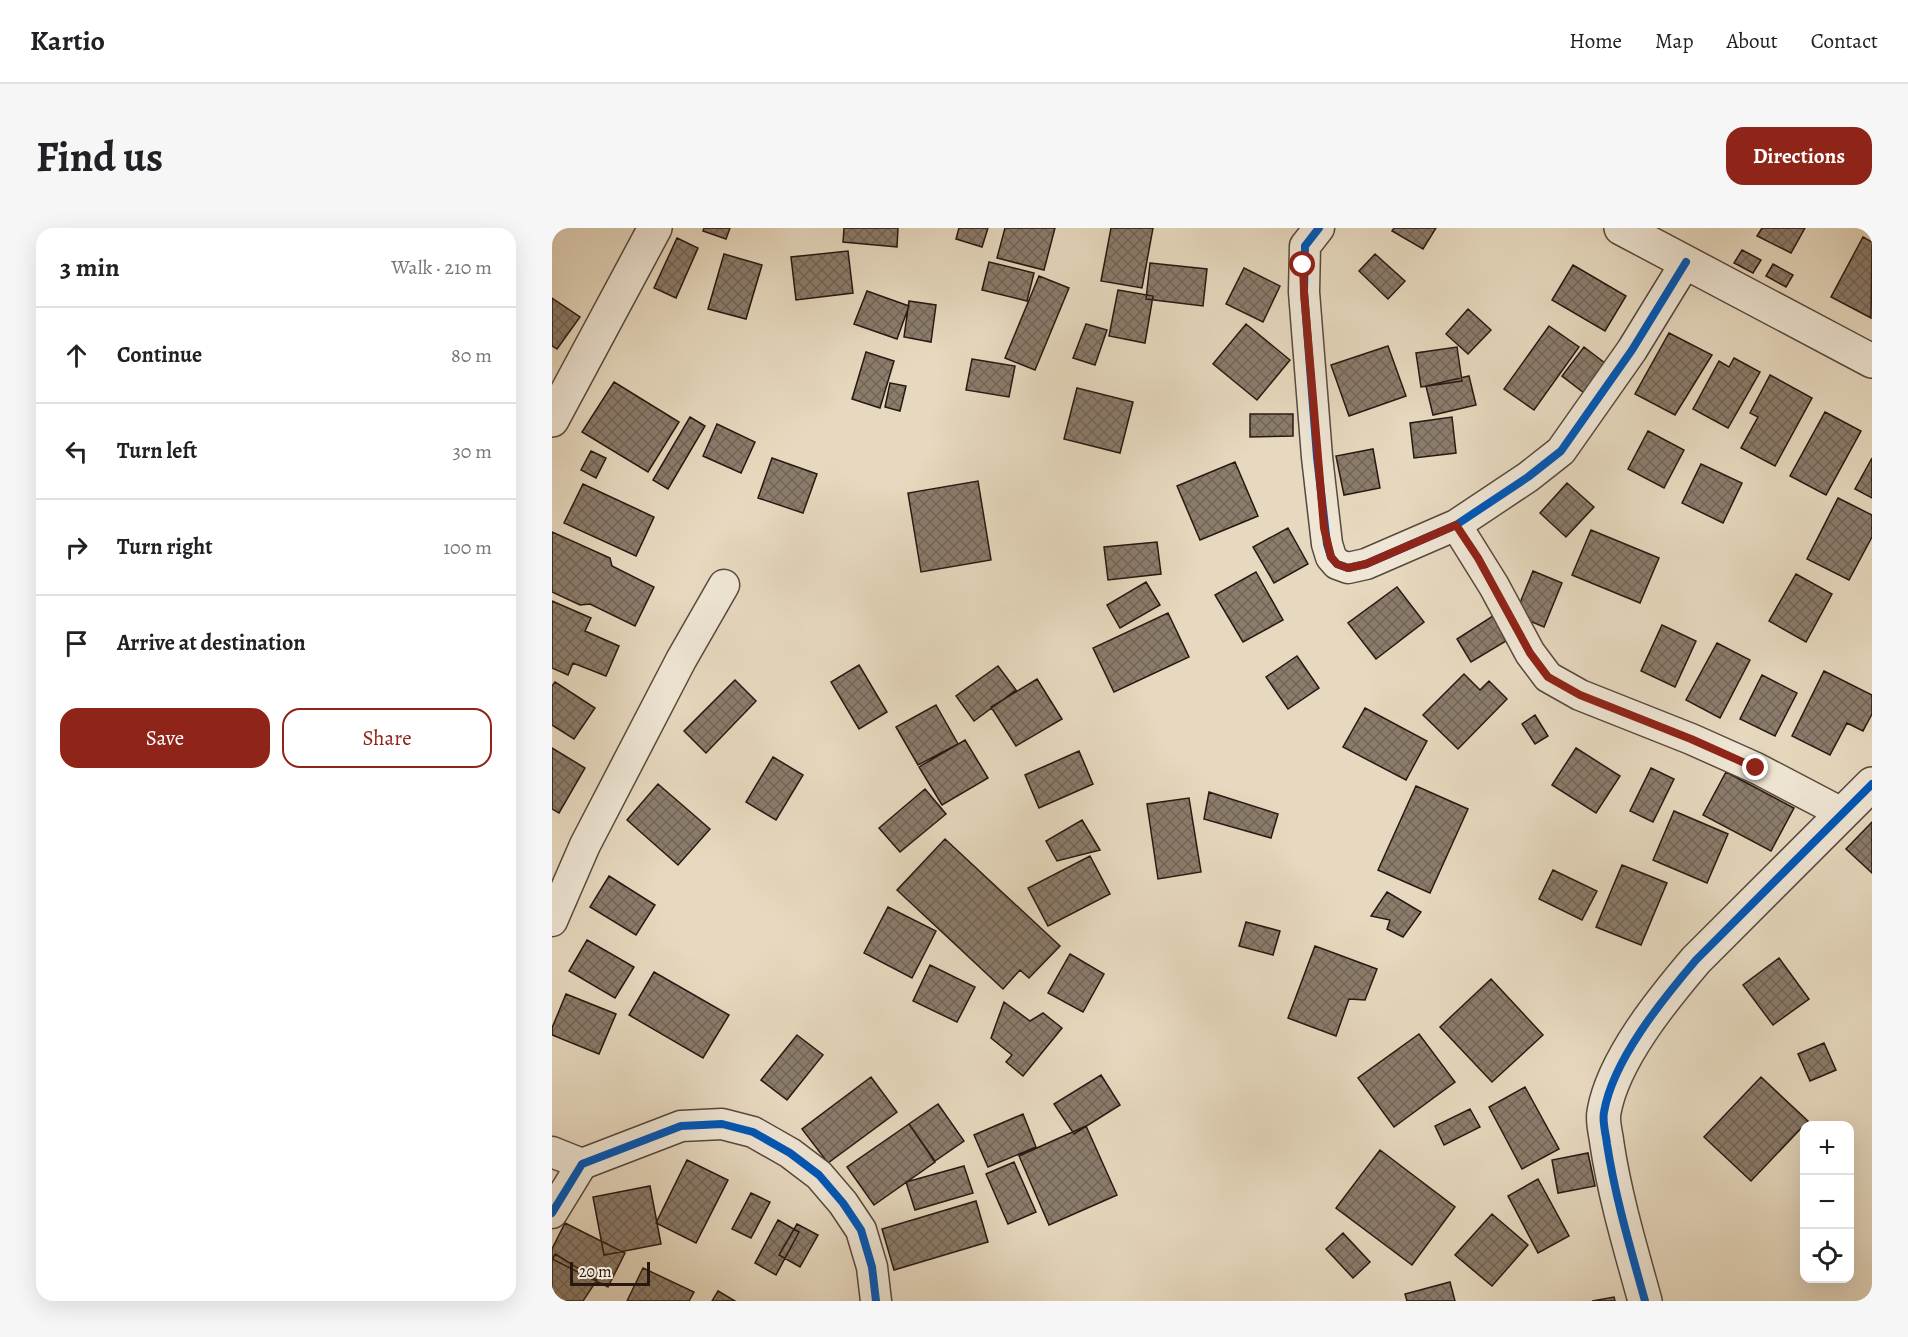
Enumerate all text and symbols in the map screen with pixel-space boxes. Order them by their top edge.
text: Kartio [30,22,105,60]
text: Home [1569,27,1622,55]
text: Map [1655,27,1693,55]
text: About [1726,27,1778,55]
text: Contact [1811,27,1878,55]
button: Directions [1726,127,1872,185]
text: Find us [36,128,163,185]
text: 3 min [60,250,120,285]
route start [1289,251,1315,277]
text: Walk · 210 m [391,254,492,281]
icon: ahead [60,339,93,372]
text: Continue [117,340,202,370]
text: 80 m [451,342,492,369]
icon: left [60,435,93,468]
text: Turn left [117,436,197,466]
text: 30 m [452,438,492,465]
icon: right [60,531,93,564]
text: Turn right [117,532,213,562]
text: 100 m [443,534,492,561]
icon: arrive [60,627,93,660]
text: Arrive at destination [117,628,306,658]
button: Save [60,708,270,768]
button: Share [282,708,492,768]
route end [1742,754,1768,780]
map controls [1800,1121,1854,1283]
button: + [1800,1121,1854,1175]
button: − [1800,1175,1854,1229]
button: locate [1800,1229,1854,1283]
scale bar [570,1259,650,1286]
text: 20 m [579,1261,612,1283]

